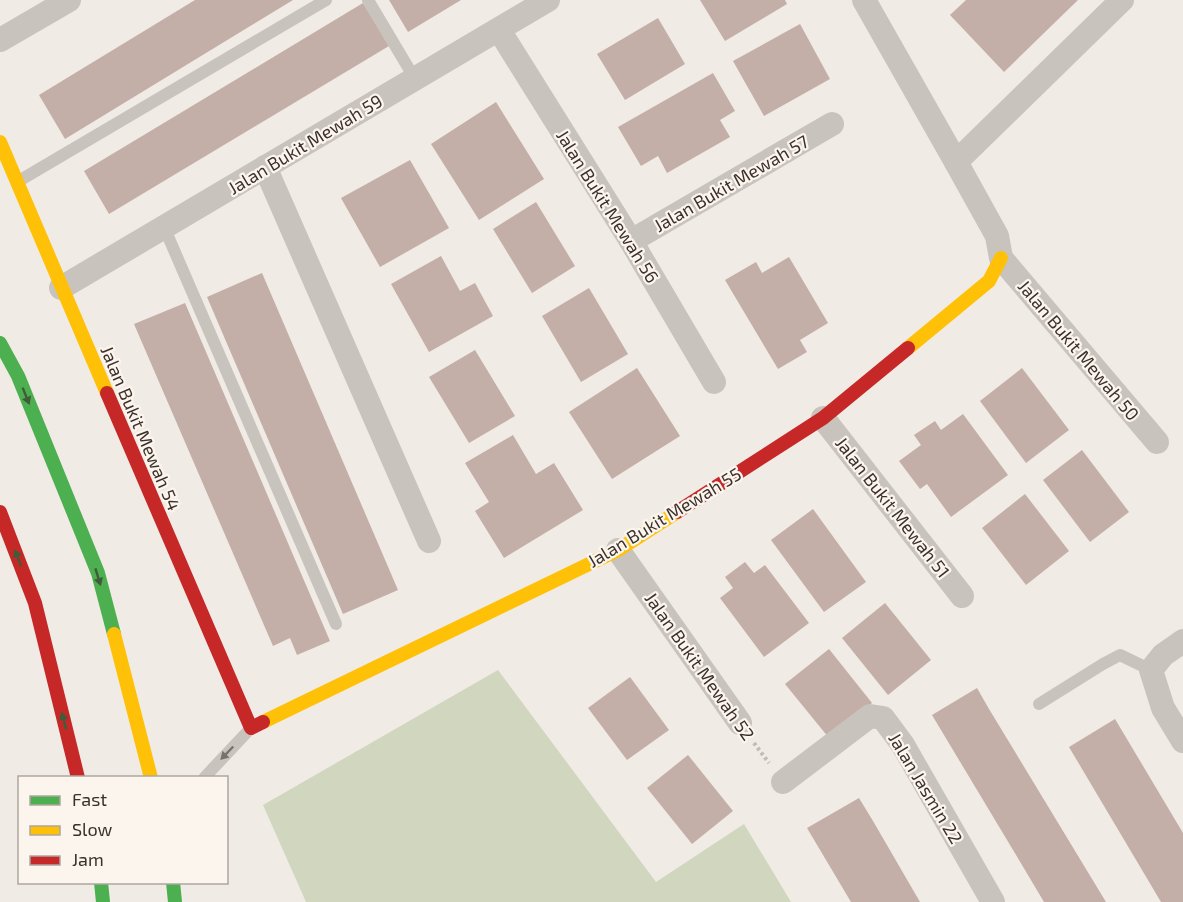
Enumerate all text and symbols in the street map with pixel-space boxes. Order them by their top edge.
street label: Jalan Bukit Mewah 59 [224,89,386,199]
street label: Jalan Bukit Mewah 56 [552,125,664,287]
street label: Jalan Bukit Mewah 57 [650,130,812,236]
street label: Jalan Bukit Mewah 50 [1014,275,1144,425]
street label: Jalan Bukit Mewah 54 [96,342,186,514]
one-way arrow [21,387,31,405]
street label: Jalan Bukit Mewah 51 [831,432,955,582]
street label: Jalan Bukit Mewah 55 [583,462,745,572]
one-way arrow [12,549,22,567]
one-way arrow [94,568,103,586]
street label: Jalan Bukit Mewah 52 [641,588,759,744]
one-way arrow [58,711,68,730]
street label: Jalan Jasmin 22 [884,729,968,847]
one-way arrow [221,745,235,759]
legend [18,776,228,884]
text: Fast [72,788,107,810]
text: Slow [72,818,113,840]
text: Jam [72,848,104,870]

